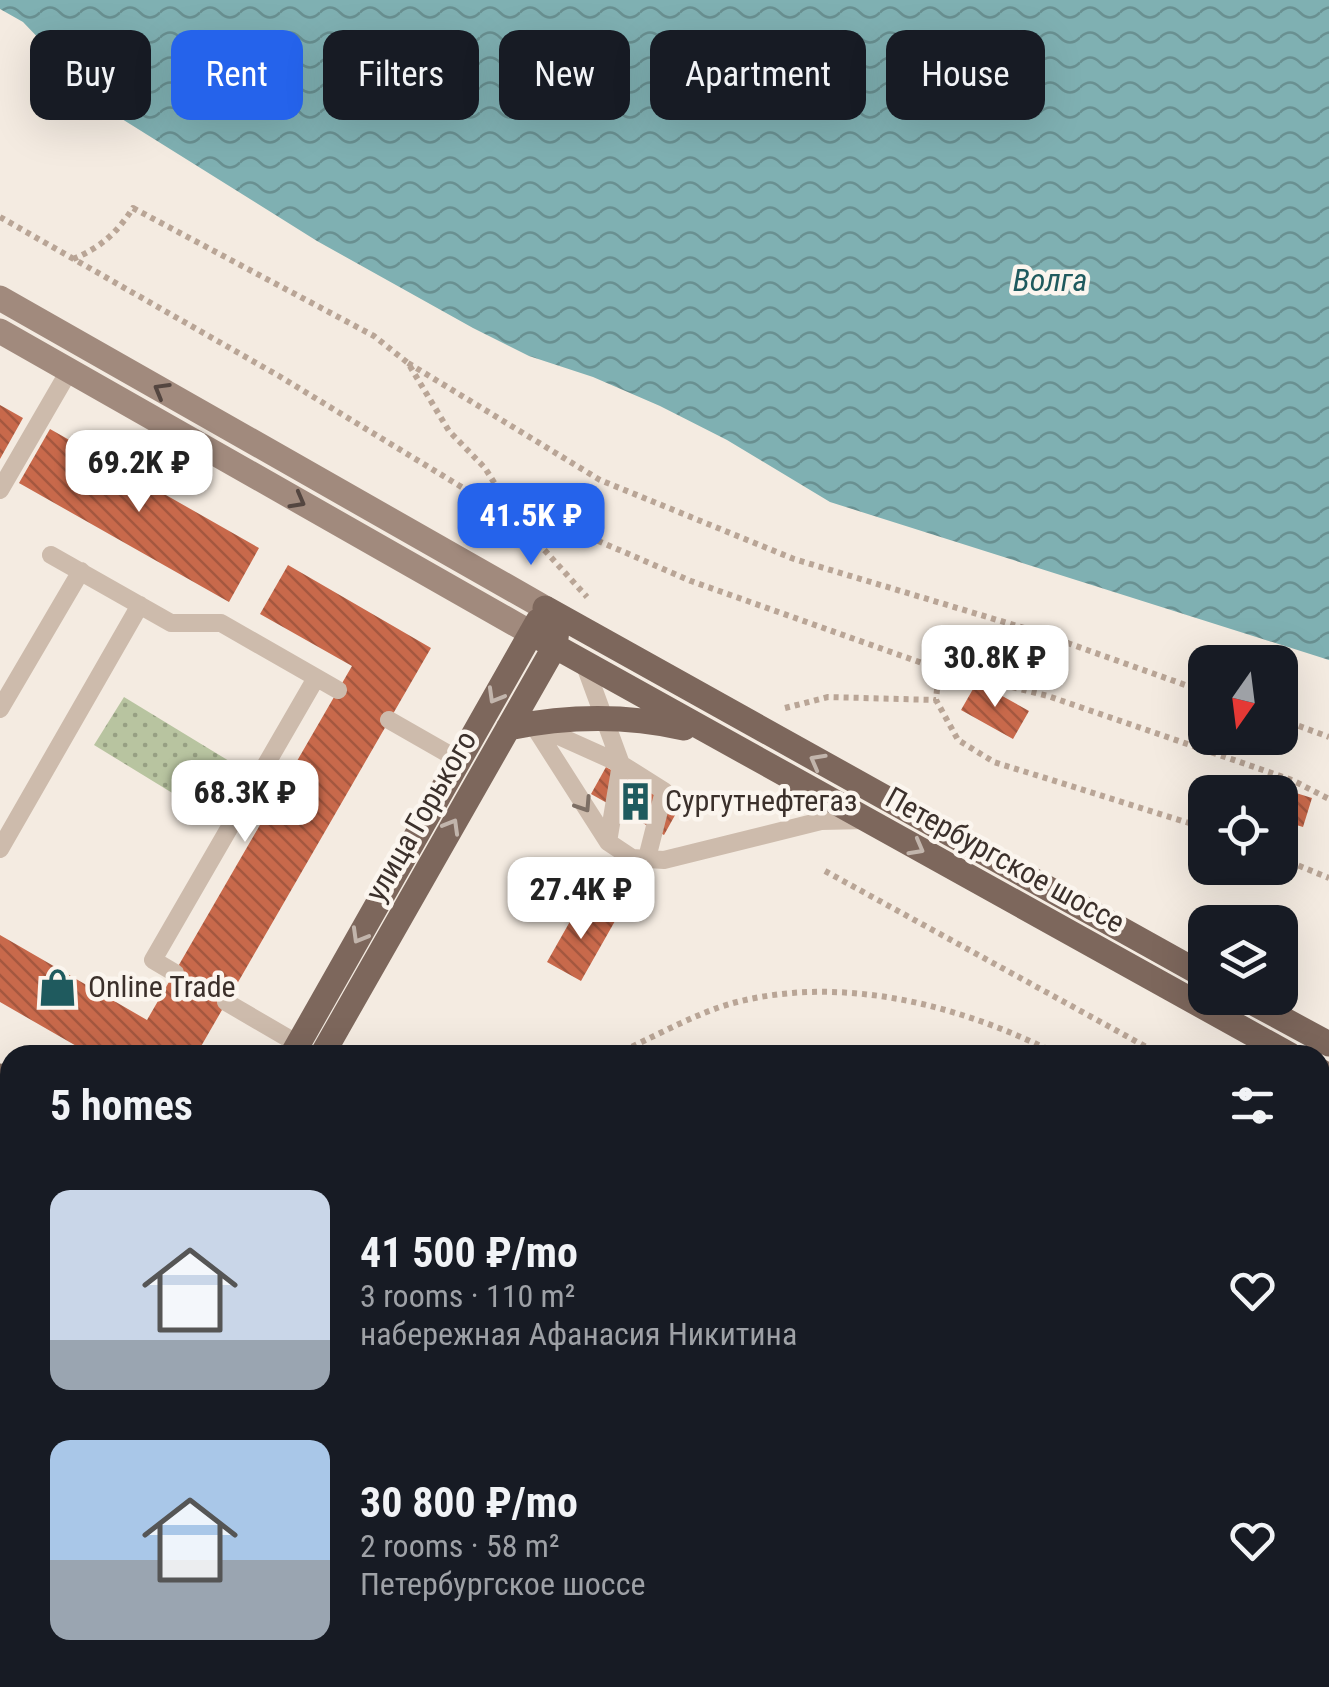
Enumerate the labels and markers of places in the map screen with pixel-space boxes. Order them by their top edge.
pin: 69.2K ₽ [47,430,231,515]
pin: 41.5K ₽ [439,483,623,568]
pin: 30.8K ₽ [903,625,1087,710]
pin: 68.3K ₽ [153,760,337,845]
building icon: Сургутнефтегаз [614,780,656,822]
place label: Сургутнефтегаз [665,783,857,818]
pin: 27.4K ₽ [489,857,673,942]
shop icon: Online Trade [37,966,79,1008]
place label: Online Trade [88,969,236,1004]

